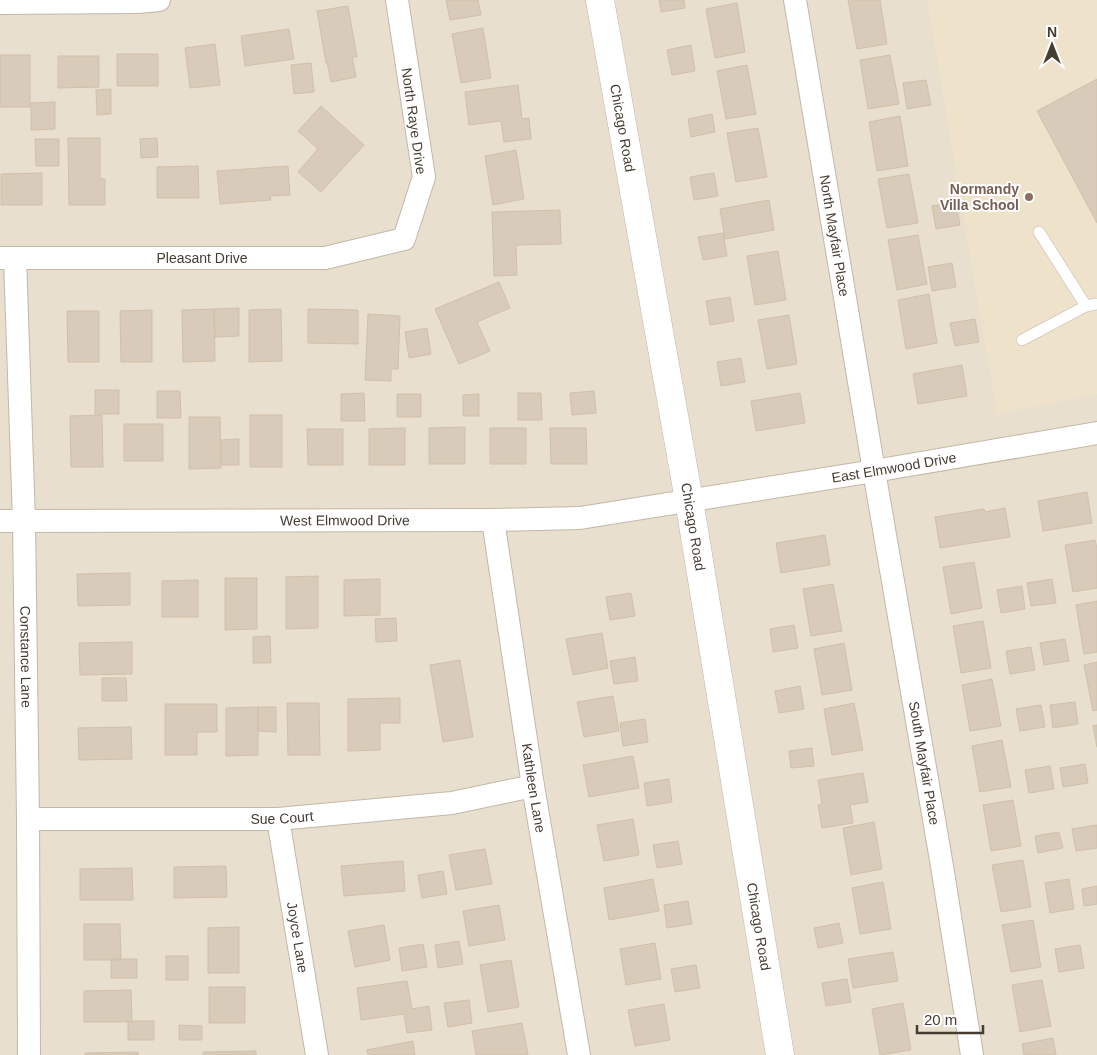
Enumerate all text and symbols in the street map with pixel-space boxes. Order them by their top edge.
north arrow [1027,20,1077,70]
text: N [1047,24,1057,40]
street label: North Raye Drive [399,67,429,175]
street label: Chicago Road [607,83,638,173]
street label: North Mayfair Place [816,174,853,298]
place label: Normandy Villa School [940,181,1019,213]
marker: Normandy Villa School [1023,191,1035,203]
street label: Pleasant Drive [156,250,248,266]
street label: East Elmwood Drive [830,449,958,486]
street label: Chicago Road [678,482,708,572]
street label: West Elmwood Drive [280,512,410,528]
street label: Constance Lane [17,606,35,708]
street label: South Mayfair Place [906,700,943,826]
street label: Kathleen Lane [519,742,549,834]
street label: Sue Court [250,808,314,827]
street label: Chicago Road [744,881,774,972]
street label: Joyce Lane [284,901,311,974]
scale bar [917,1002,983,1034]
text: 20 m [924,1011,957,1028]

